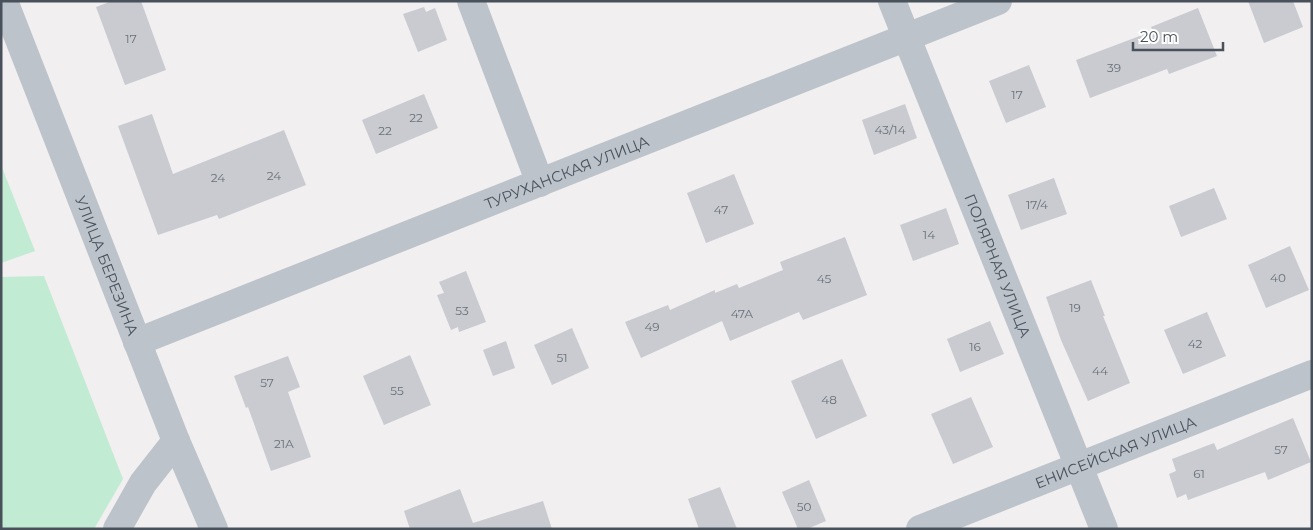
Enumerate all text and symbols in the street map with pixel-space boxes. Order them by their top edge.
scale bar [1133,20,1223,52]
text: 20 m [1140,27,1178,46]
house number: 17 [125,31,137,46]
house number: 39 [1107,60,1121,75]
house number: 17 [1011,87,1023,102]
house number: 22 [409,110,423,125]
house number: 43/14 [874,122,906,137]
house number: 22 [378,123,392,138]
street label: ТУРУХАНСКАЯ УЛИЦА [482,131,651,213]
house number: 24 [267,168,281,183]
house number: 24 [211,170,225,185]
street label: ПОЛЯРНАЯ УЛИЦА [961,191,1036,340]
street label: УЛИЦА БЕРЕЗИНА [72,193,143,338]
house number: 17/4 [1026,197,1048,212]
house number: 47 [714,202,728,217]
house number: 14 [923,227,935,242]
house number: 40 [1270,270,1286,285]
house number: 45 [817,271,832,286]
house number: 19 [1069,300,1081,315]
house number: 53 [455,303,469,318]
house number: 47А [731,306,753,321]
house number: 49 [644,319,660,334]
house number: 42 [1188,336,1203,351]
house number: 16 [969,339,981,354]
house number: 51 [556,350,568,365]
house number: 44 [1092,363,1108,378]
house number: 57 [260,375,274,390]
house number: 55 [390,383,404,398]
house number: 48 [821,392,837,407]
street label: ЕНИСЕЙСКАЯ УЛИЦА [1032,411,1199,492]
house number: 21А [274,436,294,451]
house number: 57 [1274,442,1288,457]
house number: 61 [1193,466,1205,481]
house number: 50 [797,499,811,514]

